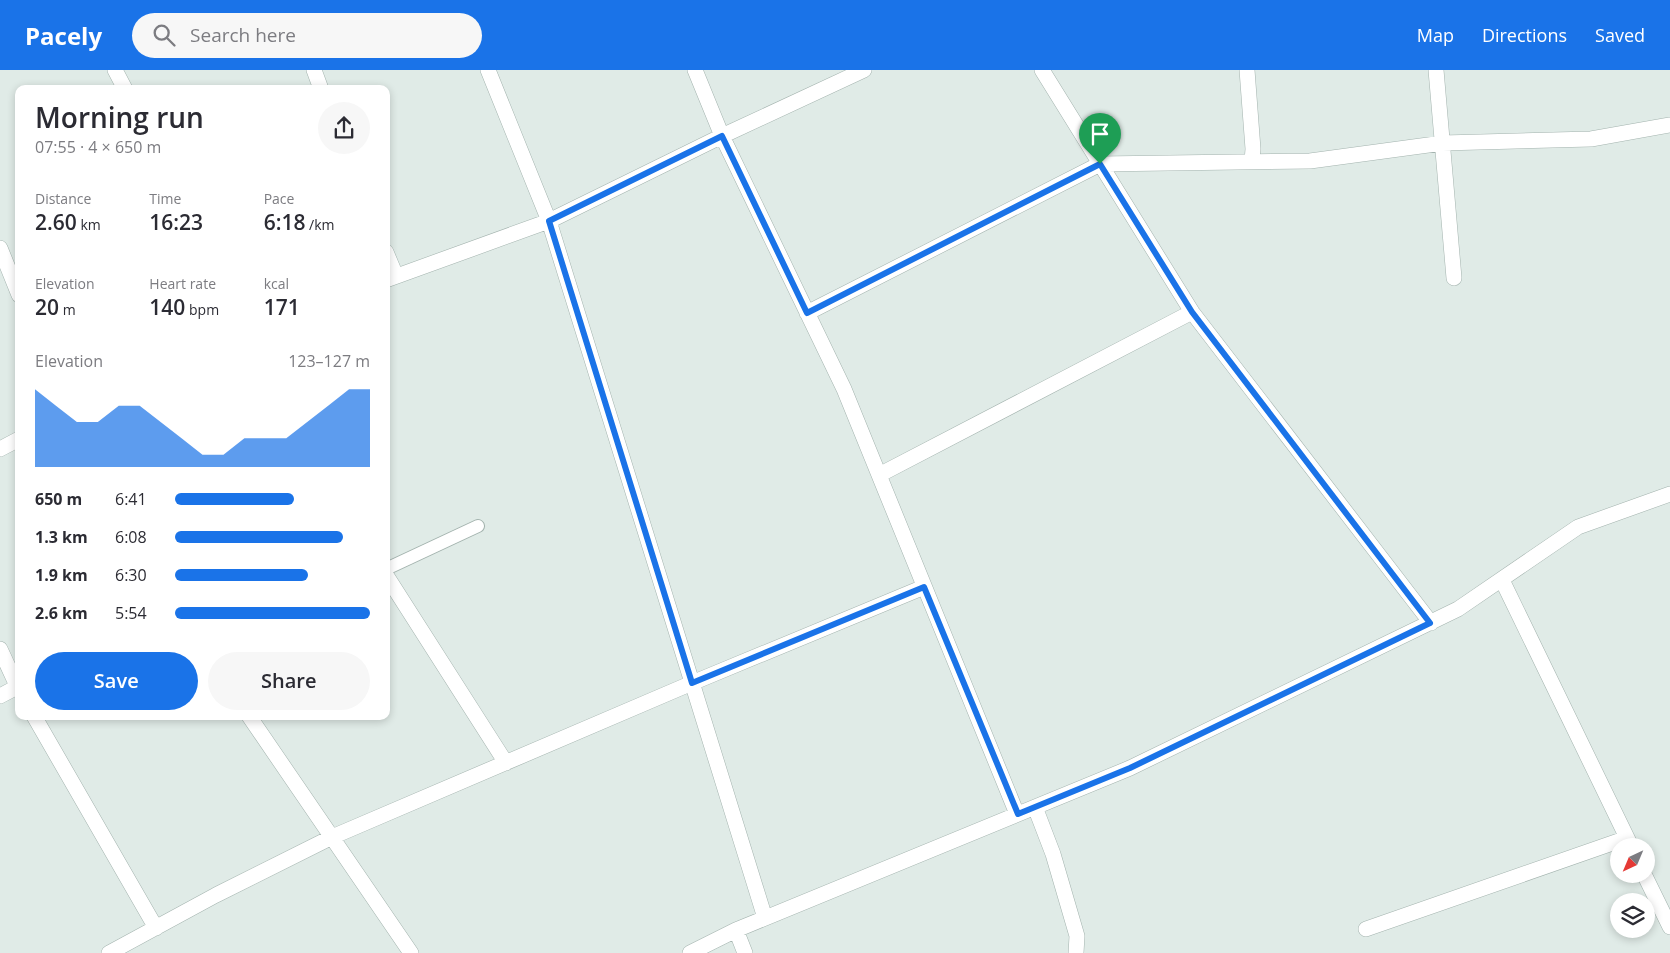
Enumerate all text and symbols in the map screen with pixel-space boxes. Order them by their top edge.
search box [132,13,482,58]
text: Pacely [25,19,102,52]
icon: search [150,21,178,49]
text: Search here [190,22,296,48]
text: Map [1417,23,1454,47]
text: Directions [1482,23,1567,47]
text: Saved [1595,23,1645,47]
text: Morning run [35,98,204,136]
button: share [318,102,370,154]
pin [1079,113,1121,164]
icon: arrive [1086,120,1114,148]
text: 07:55 · 4 × 650 m [35,136,161,158]
text: Distance [35,189,91,208]
text: Time [149,189,181,208]
text: Pace [264,189,294,208]
text: 2.60 [35,208,77,236]
text: 16:23 [149,208,203,236]
text: 6:18 [264,208,305,236]
text: km [77,215,101,234]
text: /km [305,215,335,234]
text: Elevation [35,274,94,293]
text: Heart rate [149,274,216,293]
text: kcal [264,274,289,293]
text: 20 [35,293,59,321]
text: 140 [149,293,185,321]
text: 171 [264,293,300,321]
text: m [59,300,76,319]
text: bpm [185,300,219,319]
text: Elevation [35,350,103,372]
text: 123–127 m [288,350,370,372]
text: 650 m [35,488,82,510]
text: 6:41 [115,488,147,510]
text: 1.3 km [35,526,88,548]
text: 6:08 [115,526,147,548]
text: 1.9 km [35,564,88,586]
text: 6:30 [115,564,147,586]
text: 2.6 km [35,602,88,624]
text: 5:54 [115,602,147,624]
button: Save [35,652,198,710]
button: Share [208,652,370,710]
north arrow [1610,838,1655,882]
map controls [1610,838,1655,938]
button: layers [1610,893,1655,938]

